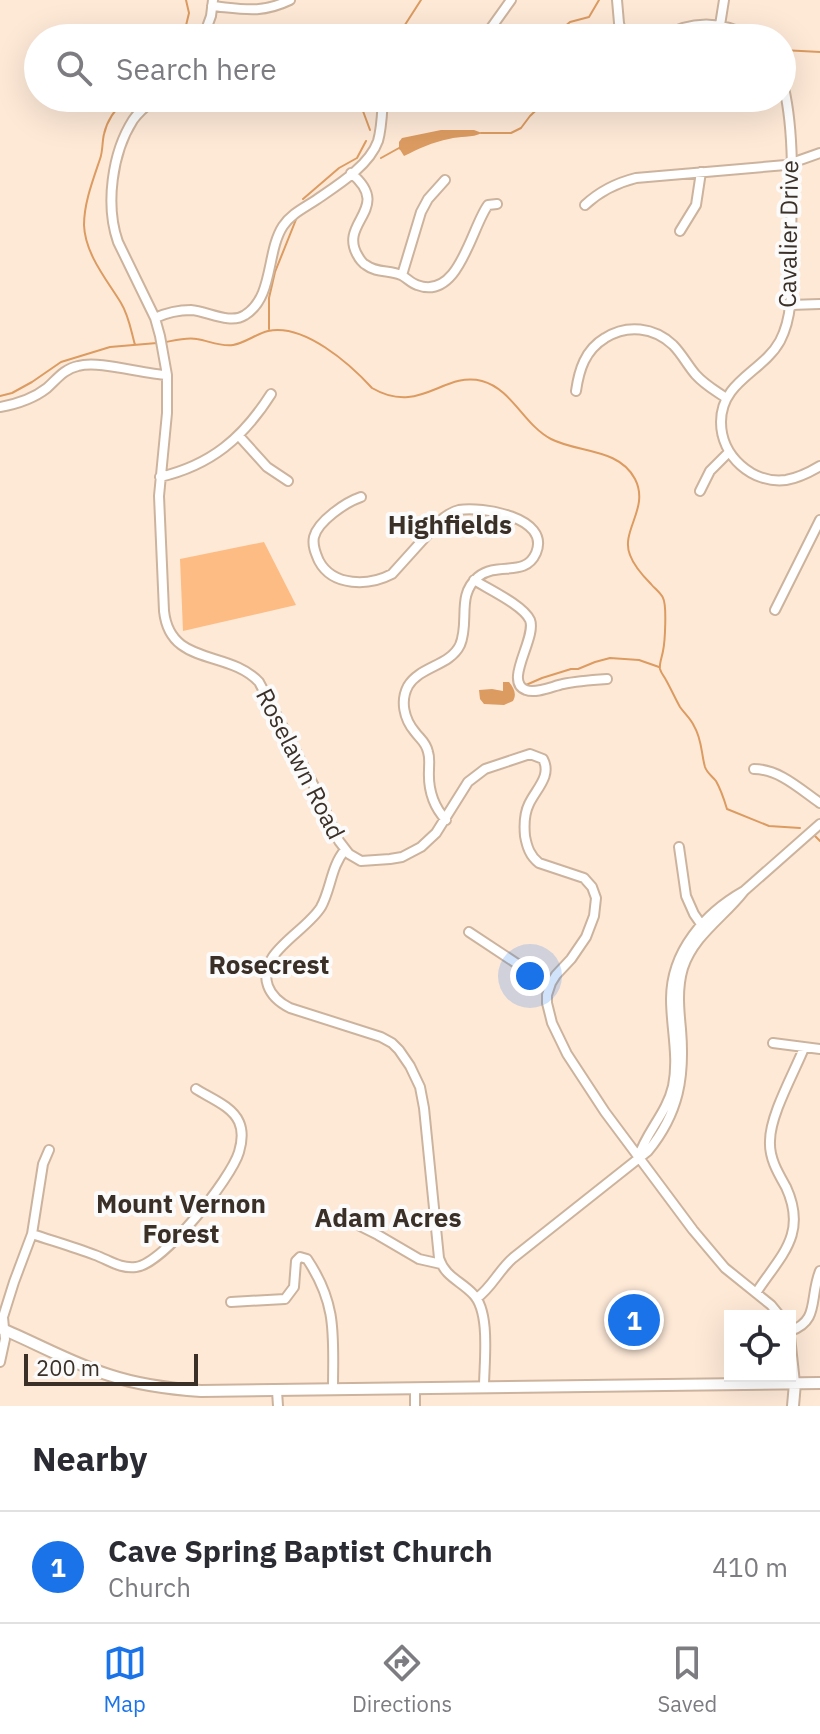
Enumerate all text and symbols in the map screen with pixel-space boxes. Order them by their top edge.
search box [24,24,796,112]
icon: search [52,46,96,90]
text: Search here [116,49,277,88]
street label: Cavalier Drive [771,160,805,308]
district label: Highfields [388,507,512,541]
street label: Roselawn Road [249,683,353,845]
district label: Rosecrest [209,947,329,981]
your location [510,956,550,996]
district label: Mount Vernon Forest [96,1186,266,1250]
district label: Adam Acres [314,1200,462,1234]
pin: 1 [608,1290,660,1350]
map controls [724,1310,796,1382]
button: locate [724,1310,796,1382]
scale bar [24,1350,198,1386]
text: 200 m [36,1353,100,1382]
text: Nearby [32,1436,147,1480]
text: Cave Spring Baptist Church [108,1531,493,1570]
text: 1 [50,1550,66,1584]
text: 410 m [712,1550,788,1584]
text: Church [108,1570,191,1604]
tab: Map [103,1641,147,1718]
tab: Directions [352,1641,452,1718]
tab: Saved [657,1641,717,1718]

